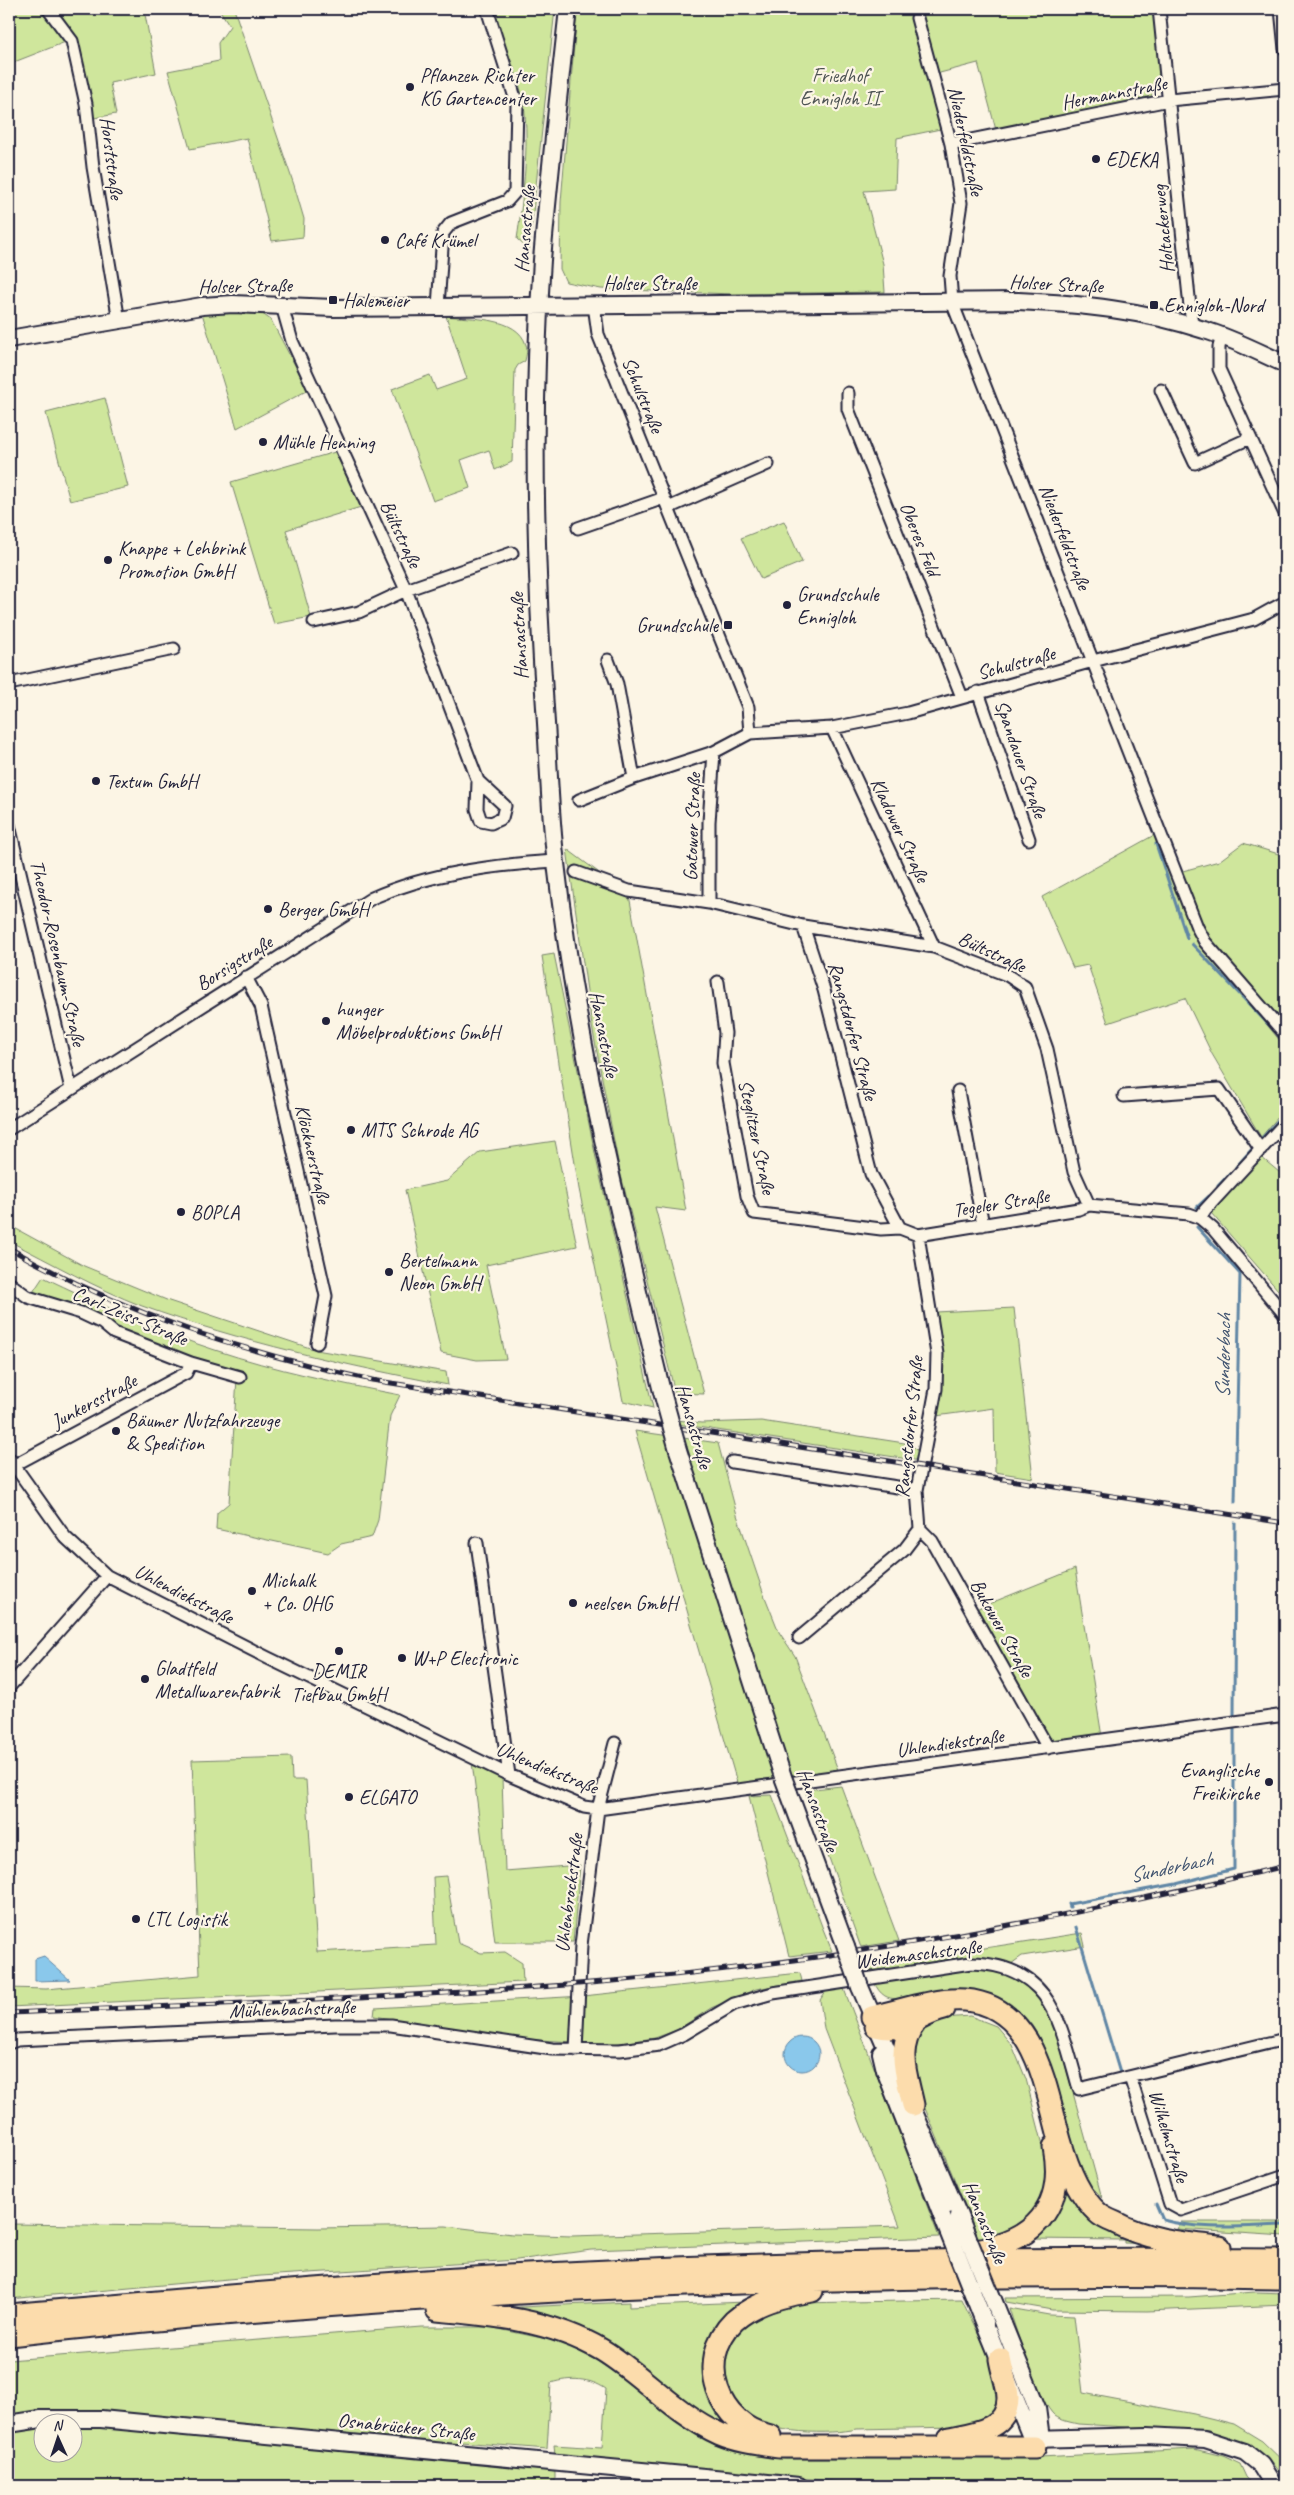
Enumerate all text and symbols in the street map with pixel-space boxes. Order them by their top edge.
place label: Pflanzen Richter KG Gartencenter [420,63,537,111]
park label: Friedhof Ennigloh II [800,63,884,111]
street label: Hermannstraße [1059,70,1170,115]
marker: Pflanzen Richter KG Gartencenter [404,81,416,93]
street label: Niederfeldstraße [942,84,990,199]
street label: Horststraße [95,115,130,202]
place label: EDEKA [1106,147,1159,172]
marker: EDEKA [1090,153,1102,165]
street label: Hansastraße [509,183,541,273]
street label: Holtackerweg [1146,183,1180,274]
place label: Café Krümel [395,228,480,253]
marker: Café Krümel [379,234,391,246]
street label: Holser Straße [1009,269,1105,299]
street label: Holser Straße [603,271,698,296]
street label: Holser Straße [198,273,294,299]
place label: Halemeier [343,288,411,313]
place label: Ennigloh-Nord [1164,293,1267,318]
marker: Halemeier [327,294,339,306]
marker: Ennigloh-Nord [1148,299,1160,311]
street label: Schulstraße [617,354,670,438]
place label: Mühle Henning [273,430,376,455]
marker: Mühle Henning [257,436,269,448]
street label: Niederfeldstraße [1033,481,1097,595]
street label: Bültstraße [375,496,428,573]
street label: Oberes Feld [894,498,947,582]
place label: Knappe + Lehbrink Promotion GmbH [118,536,247,584]
marker: Knappe + Lehbrink Promotion GmbH [102,554,114,566]
place label: Grundschule Ennigloh [797,582,880,630]
street label: Hansastraße [504,590,534,680]
marker: Grundschule Ennigloh [781,599,793,611]
place label: Grundschule [637,613,719,638]
marker: Grundschule [722,619,734,631]
street label: Schulstraße [974,640,1059,685]
street label: Spandauer Straße [989,697,1053,823]
place label: Textum GmbH [106,769,201,794]
street label: Gatower Straße [678,771,706,881]
street label: Kladower Straße [865,774,936,888]
marker: Textum GmbH [90,775,102,787]
street label: Theodor-Rosenbaum-Straße [24,858,92,1050]
place label: Berger GmbH [278,897,372,922]
marker: Berger GmbH [262,903,274,915]
street label: Bültstraße [954,926,1031,979]
street label: Borsigstraße [191,929,278,996]
street label: Rangstdorfer Straße [823,959,884,1104]
street label: Hansastraße [583,989,625,1081]
place label: hunger Möbelproduktions GmbH [336,997,502,1045]
marker: hunger Möbelproduktions GmbH [320,1015,332,1027]
street label: Steglitzer Straße [733,1078,782,1198]
street label: Klöcknerstraße [289,1102,337,1207]
place label: MTS Schrode AG [361,1118,480,1143]
marker: MTS Schrode AG [345,1124,357,1136]
street label: Tegeler Straße [951,1183,1052,1223]
place label: BOPLA [191,1200,240,1225]
marker: BOPLA [175,1206,187,1218]
place label: Bertelmann Neon GmbH [399,1248,484,1296]
marker: Bertelmann Neon GmbH [383,1266,395,1278]
street label: Carl-Zeiss-Straße [69,1281,193,1352]
water label: Sunderbach [1209,1312,1237,1398]
street label: Rangstdorfer Straße [889,1354,929,1499]
street label: Junkersstraße [46,1367,142,1434]
street label: Hansastraße [670,1381,718,1473]
place label: Bäumer Nutzfahrzeuge & Spedition [126,1408,281,1456]
marker: Bäumer Nutzfahrzeuge & Spedition [110,1425,122,1437]
street label: Uhlendiekstraße [130,1558,239,1630]
place label: Michalk + Co. OHG [262,1568,334,1616]
street label: Bukower Straße [965,1575,1040,1683]
marker: Michalk + Co. OHG [246,1585,258,1597]
place label: neelsen GmbH [583,1591,680,1616]
marker: neelsen GmbH [567,1597,579,1609]
marker: DEMIR Tiefbau GmbH [333,1645,345,1657]
place label: W+P Electronic [412,1646,519,1671]
marker: W+P Electronic [396,1652,408,1664]
place label: Gladtfeld Metallwarenfabrik [155,1656,281,1704]
place label: DEMIR Tiefbau GmbH [291,1659,389,1707]
marker: Gladtfeld Metallwarenfabrik [139,1673,151,1685]
street label: Uhlendiekstraße [895,1723,1007,1763]
street label: Uhlendiekstraße [492,1736,603,1800]
place label: Evanglische Freikirche [1180,1758,1260,1806]
street label: Hansastraße [791,1765,845,1857]
marker: Evanglische Freikirche [1263,1776,1275,1788]
place label: ELGATO [359,1785,418,1810]
marker: ELGATO [343,1791,355,1803]
street label: Uhlenbrockstraße [549,1831,589,1954]
water label: Sunderbach [1127,1845,1216,1888]
place label: LTL Logistik [146,1907,229,1932]
marker: LTL Logistik [130,1913,142,1925]
street label: Weidemaschstraße [853,1934,984,1974]
street label: Mühlenbachstraße [229,1994,357,2024]
street label: Wilhelmstraße [1143,2087,1195,2187]
street label: Hansastraße [957,2177,1013,2268]
street label: Osnabrücker Straße [336,2407,477,2447]
north arrow [32,2412,82,2462]
text: N [53,2417,64,2434]

